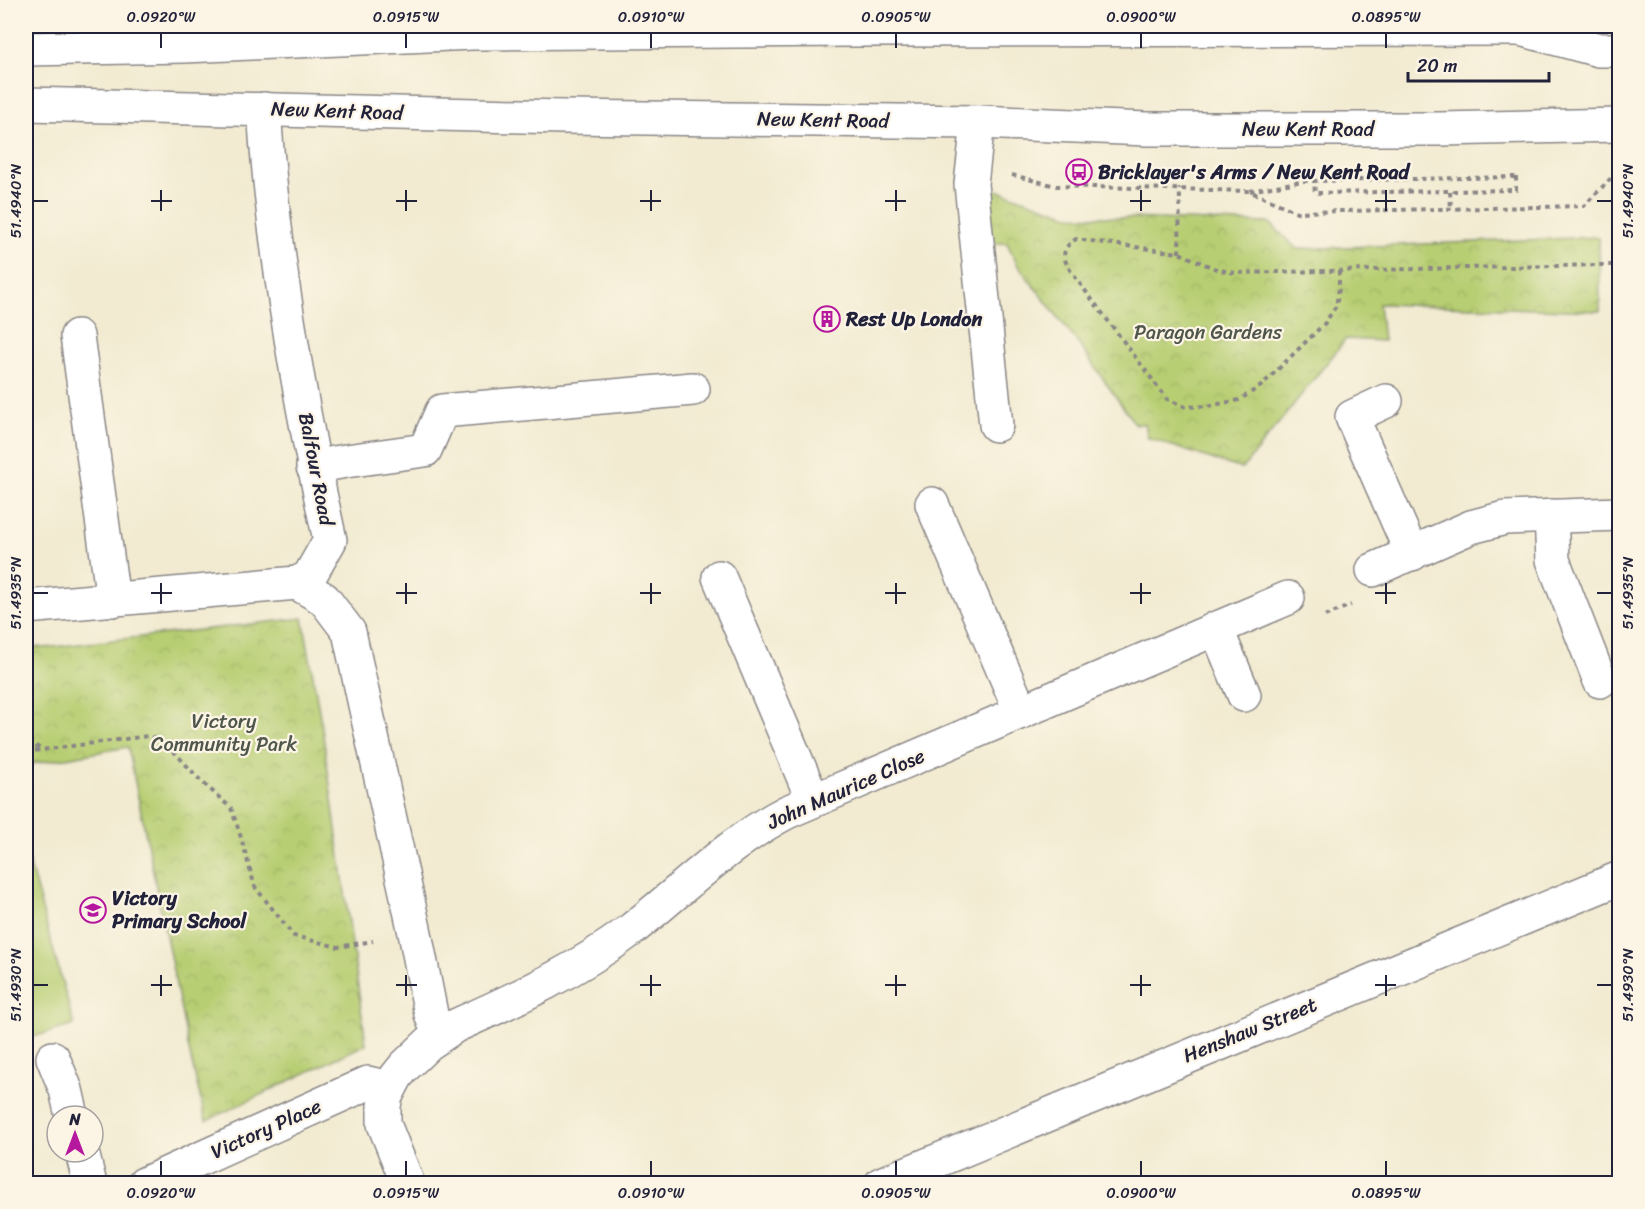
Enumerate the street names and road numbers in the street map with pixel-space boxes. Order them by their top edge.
street label: New Kent Road [270,91,405,131]
street label: New Kent Road [757,101,891,139]
street label: New Kent Road [1242,112,1375,147]
street label: Balfour Road [288,410,344,530]
street label: John Maurice Close [760,739,931,840]
street label: Henshaw Street [1178,987,1323,1073]
street label: Victory Place [205,1089,327,1169]

